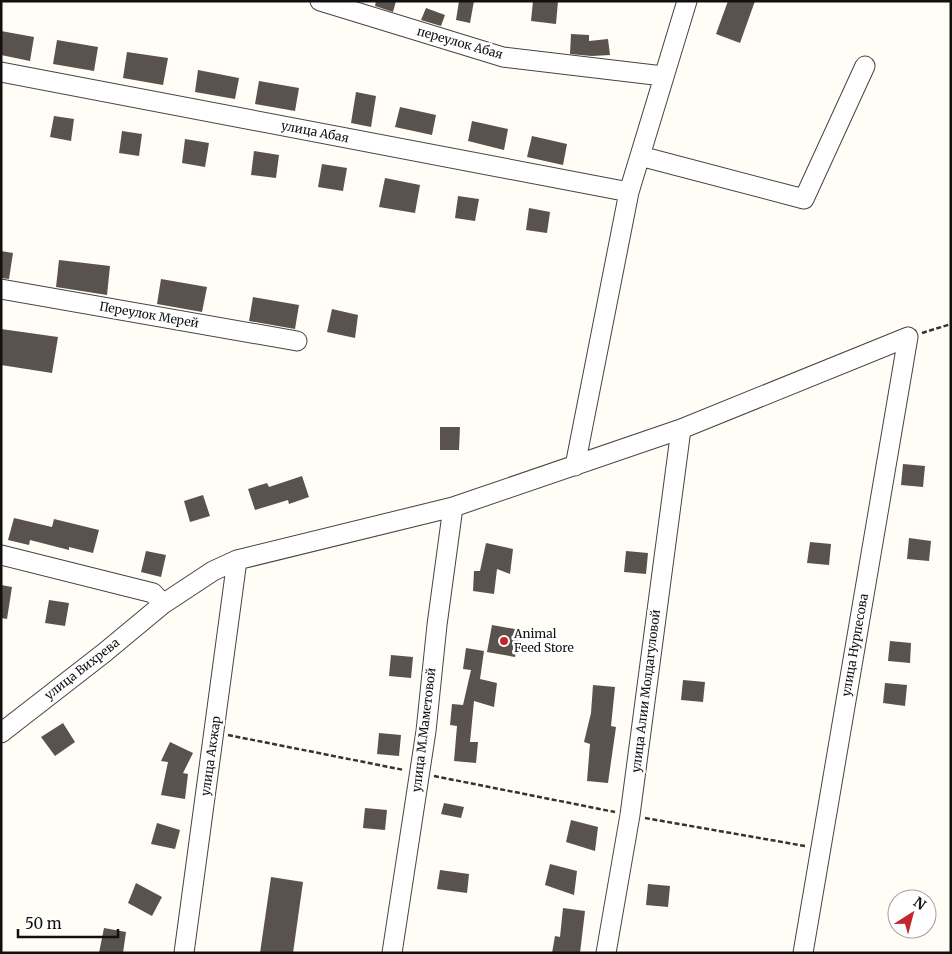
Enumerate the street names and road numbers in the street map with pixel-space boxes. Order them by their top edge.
street label: переулок Абая [415,23,505,62]
street label: улица Абая [280,118,350,145]
street label: Переулок Мерей [98,298,200,331]
street label: улица Нурпесова [838,592,871,698]
street label: улица Алии Молдагуловой [628,608,663,773]
street label: улица Вихрева [41,634,123,703]
street label: улица М.Маметовой [408,667,439,793]
street label: улица Акжар [197,715,224,797]

